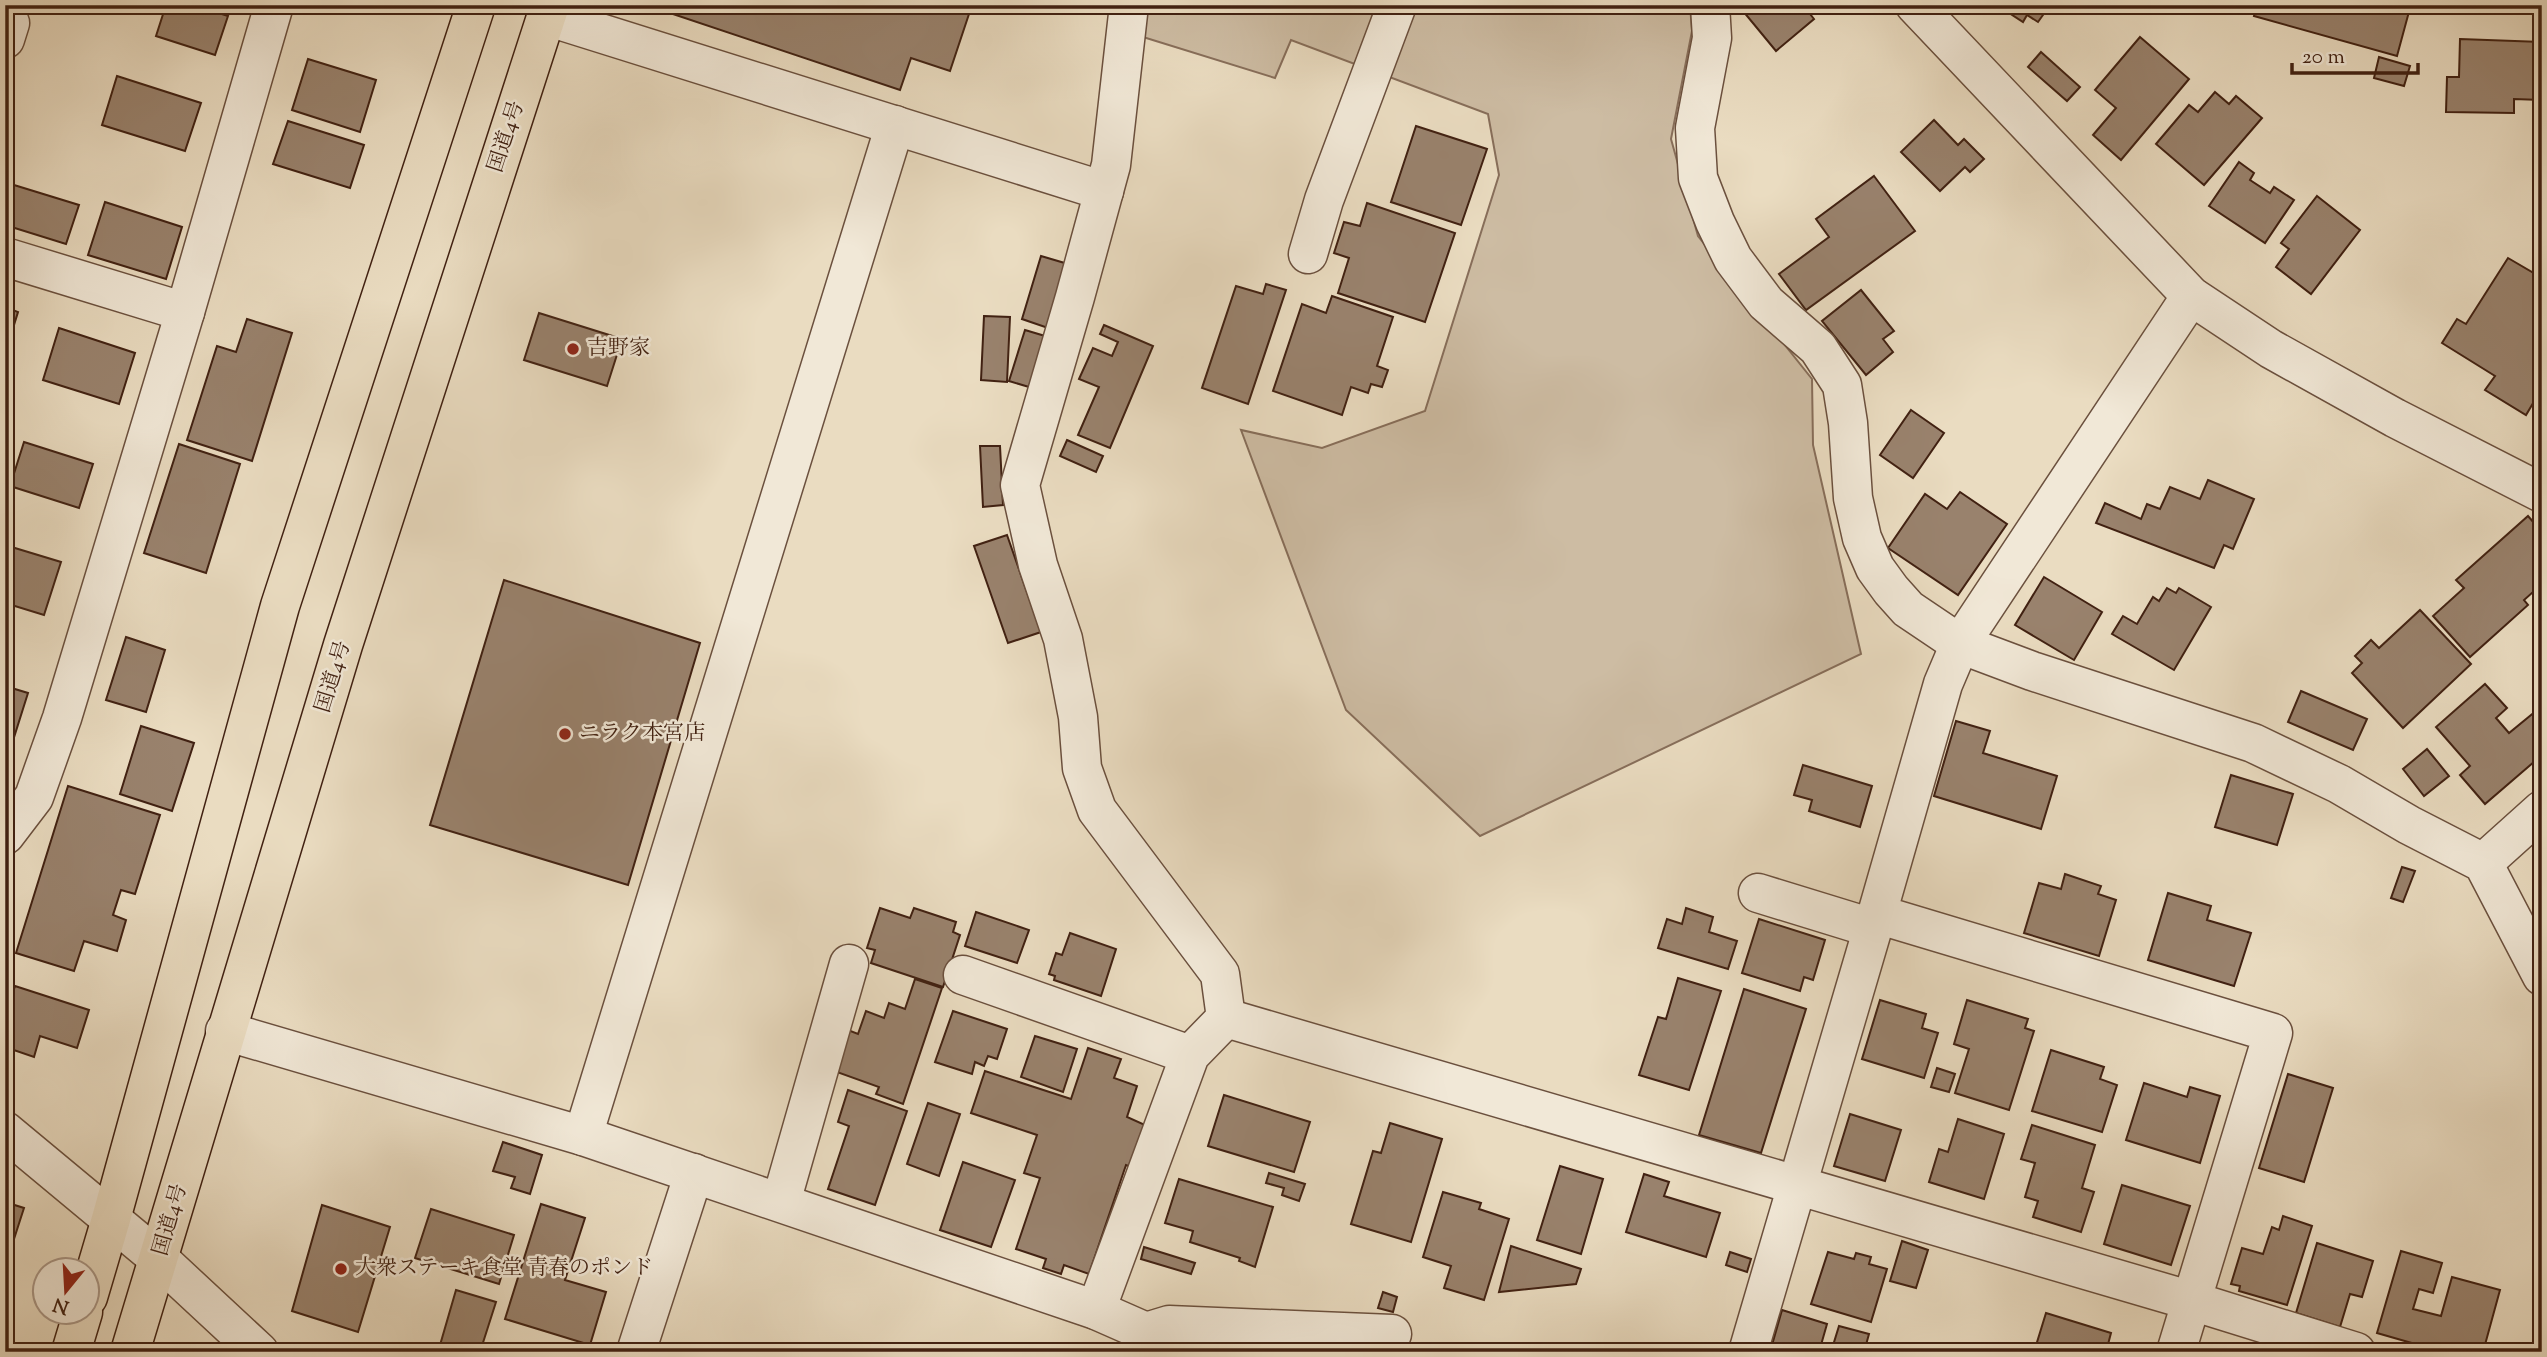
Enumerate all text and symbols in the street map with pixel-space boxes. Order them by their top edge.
scale bar [2292,32,2418,76]
text: 20 m [2302,43,2345,73]
street label: 国道4号 [481,97,533,177]
place label: 吉野家 [587,334,650,364]
marker: 吉野家 [565,341,581,357]
street label: 国道4号 [309,637,359,717]
place label: ニラク本宮店 [579,719,705,749]
marker: ニラク本宮店 [557,726,573,742]
street label: 国道4号 [146,1180,196,1260]
place label: 大衆ステーキ食堂 青春のポンド [355,1254,653,1284]
north arrow [32,1256,102,1326]
marker: 大衆ステーキ食堂 青春のポンド [333,1261,349,1277]
text: N [50,1290,73,1320]

